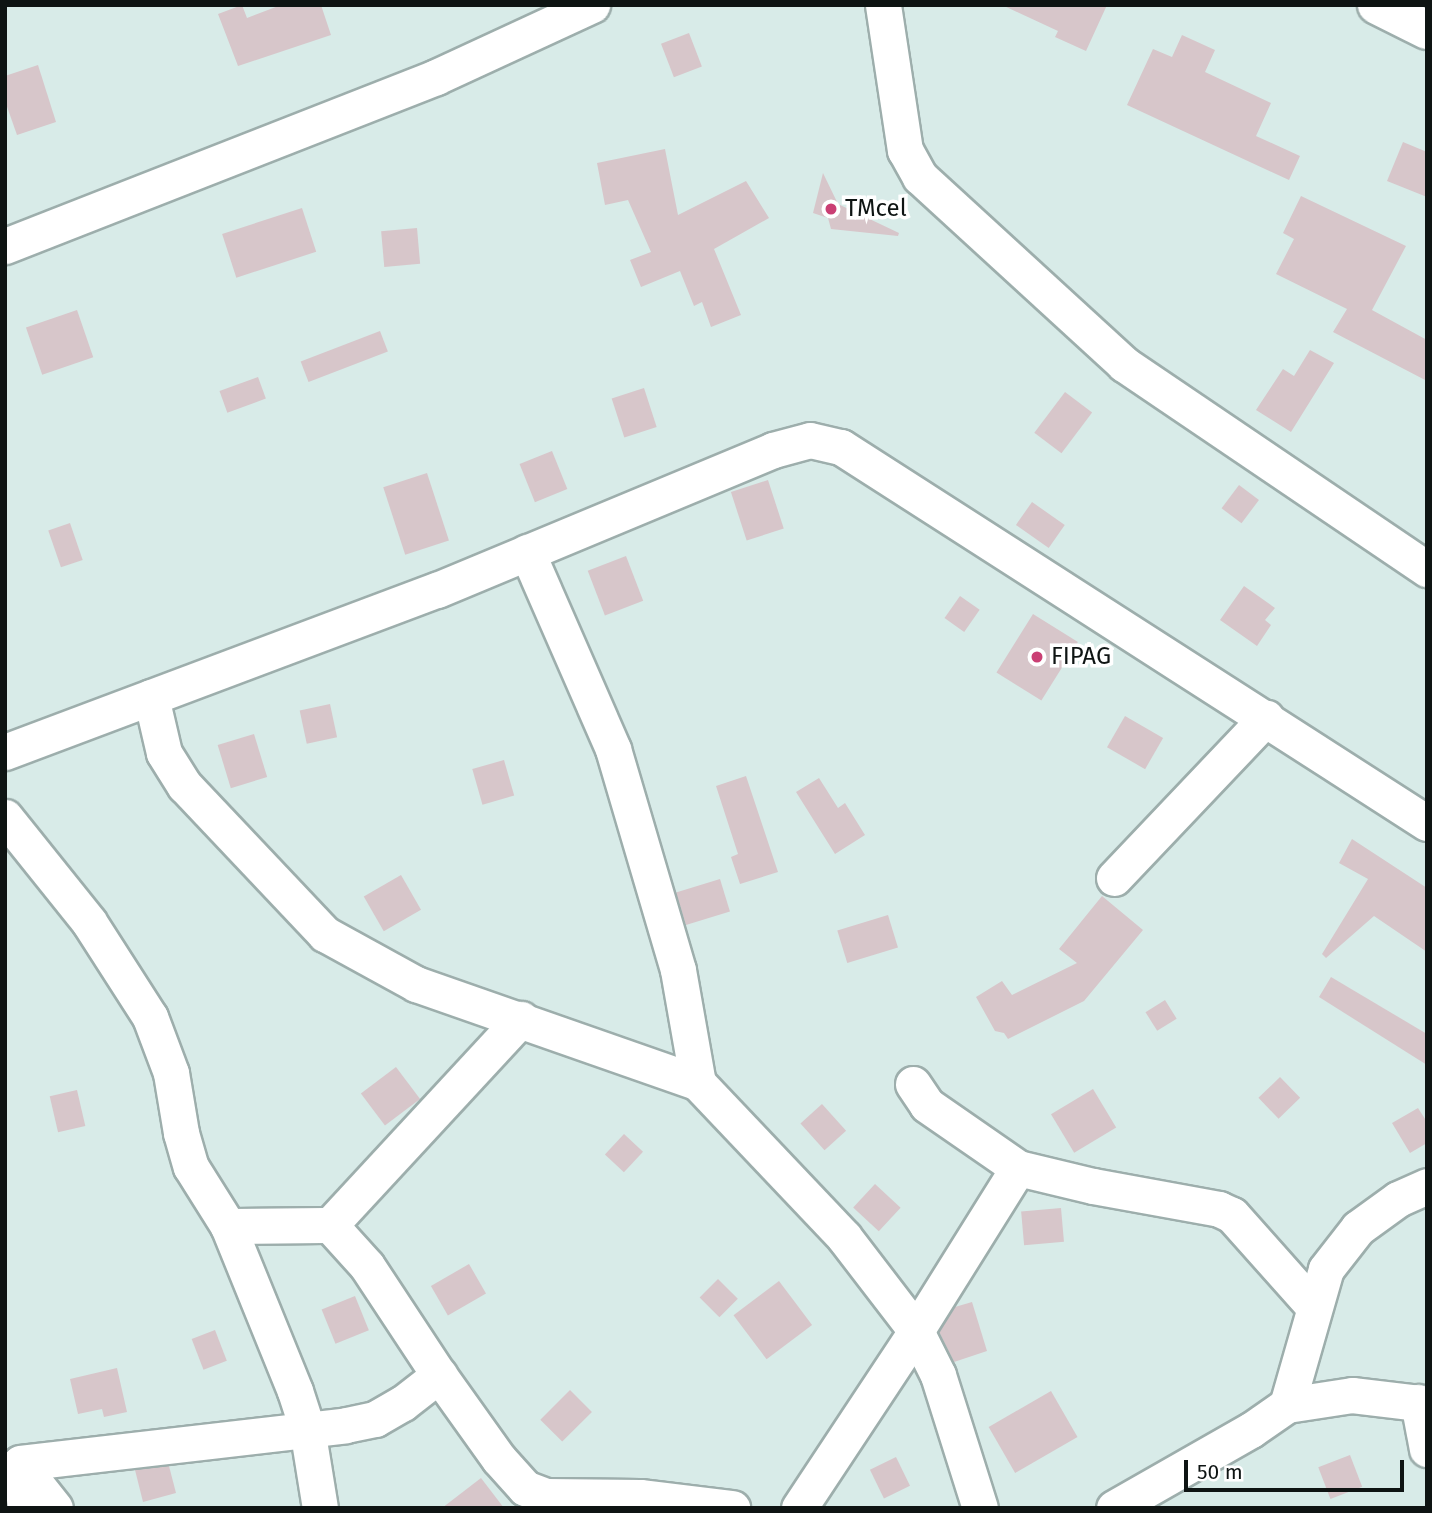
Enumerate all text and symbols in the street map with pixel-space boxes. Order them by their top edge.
place label: TMcel [845,195,907,223]
marker: TMcel [823,201,839,217]
place label: FIPAG [1051,643,1111,671]
marker: FIPAG [1029,649,1045,665]
scale bar [1187,1446,1408,1490]
text: 50 m [1197,1459,1243,1485]

